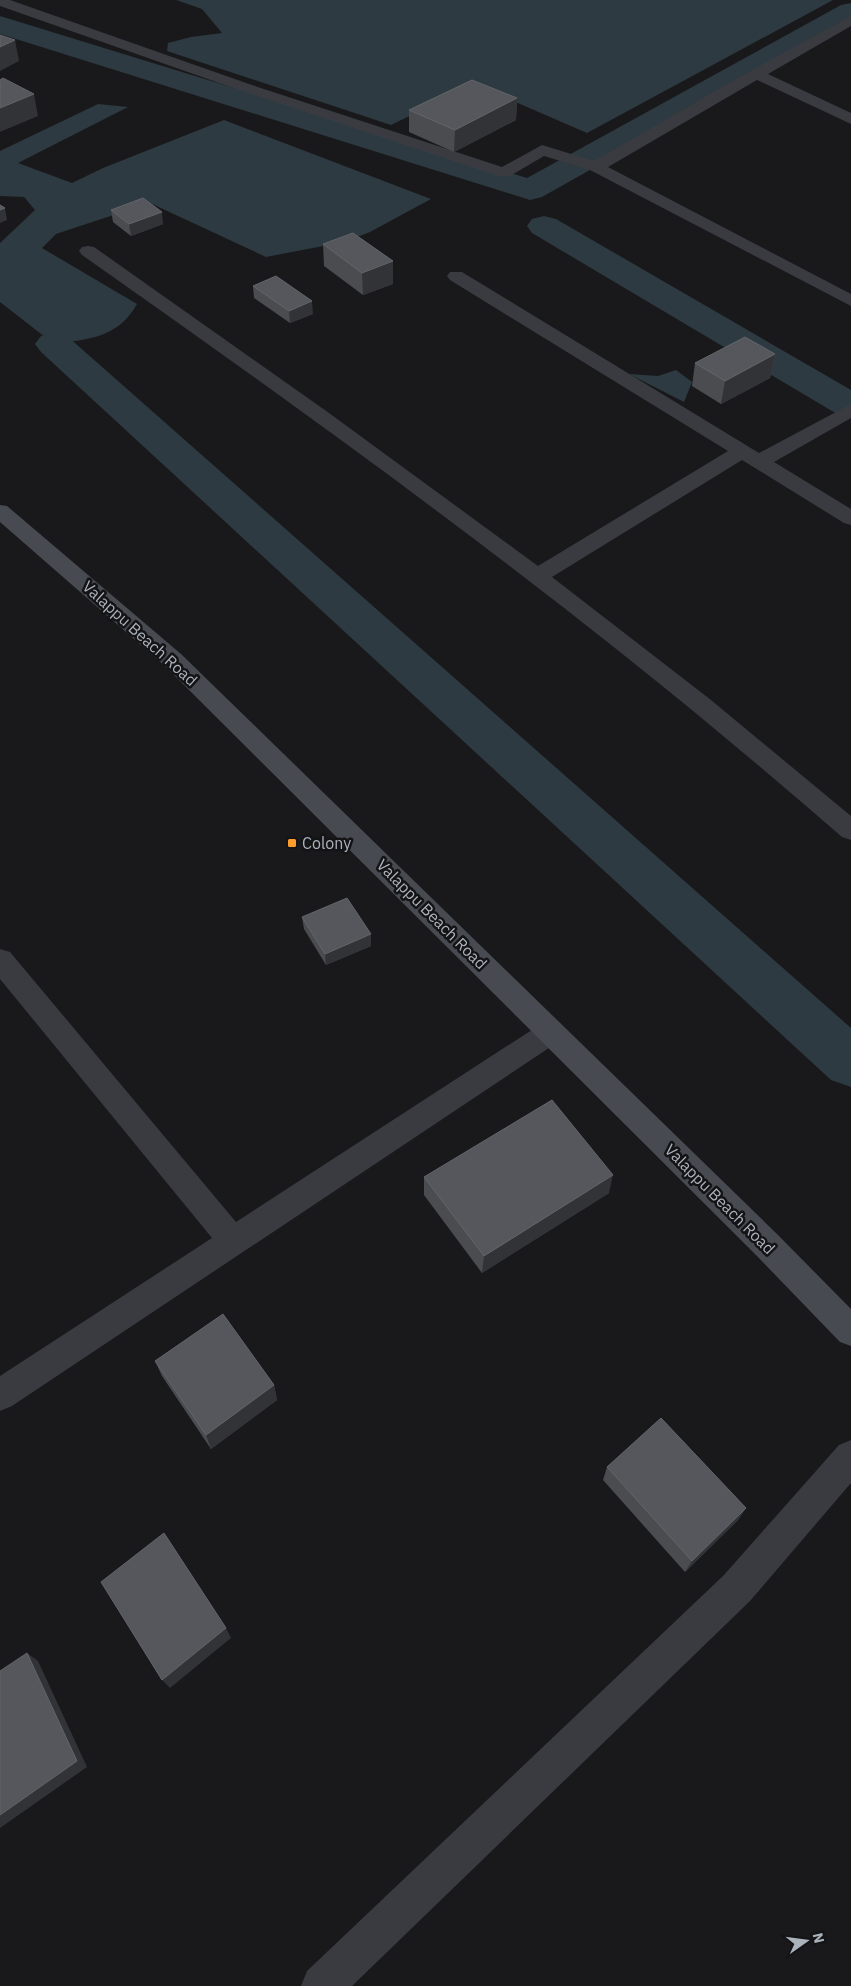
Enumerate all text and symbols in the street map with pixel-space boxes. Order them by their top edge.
street label: Valappu Beach Road [78,576,202,690]
place label: Colony [302,833,351,853]
marker: Colony [286,837,298,849]
street label: Valappu Beach Road [373,855,491,973]
street label: Valappu Beach Road [661,1140,779,1258]
north arrow [781,1916,831,1966]
text: N [809,1931,829,1945]

